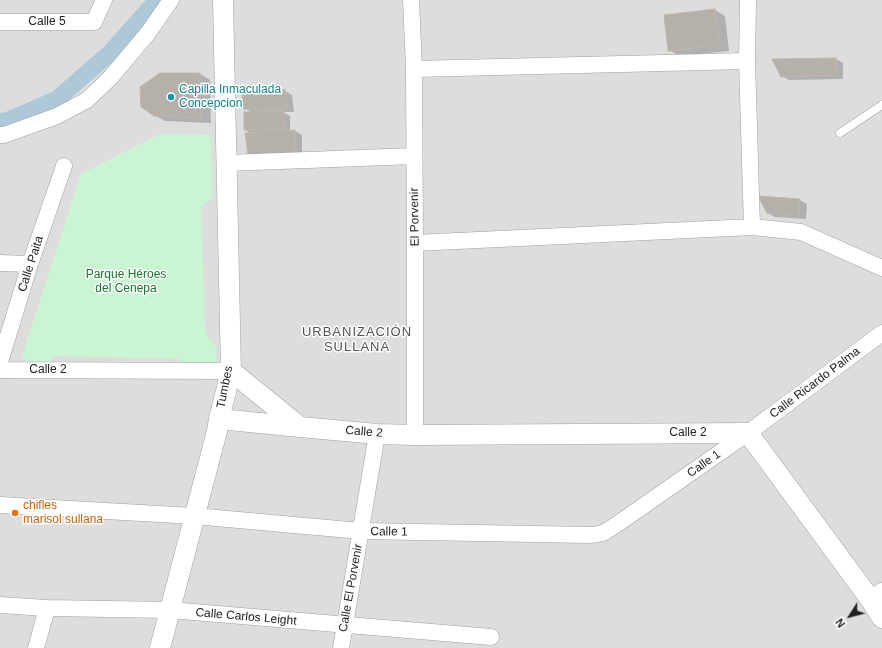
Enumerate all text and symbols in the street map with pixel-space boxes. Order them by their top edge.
street label: Calle 5 [28,15,66,29]
place label: Capilla Inmaculada Concepcion [179,83,281,111]
marker: Capilla Inmaculada Concepcion [166,92,176,102]
street label: El Porvenir [407,188,423,246]
street label: Calle Paita [15,234,47,294]
park label: Parque Héroes del Cenepa [86,268,166,296]
district label: URBANIZACIÓN SULLANA [302,324,412,355]
street label: Calle Ricardo Palma [767,344,863,422]
street label: Calle 2 [29,363,67,377]
street label: Tumbes [214,365,236,409]
street label: Calle 2 [345,423,383,441]
street label: Calle 2 [669,426,707,440]
street label: Calle 1 [685,447,723,481]
place label: chifles marisol sullana [23,499,103,527]
marker: chifles marisol sullana [10,508,20,518]
street label: Calle 1 [370,524,408,540]
street label: Calle El Porvenir [336,543,366,633]
north arrow [830,596,870,636]
street label: Calle Carlos Leight [195,605,297,629]
text: N [833,616,847,630]

